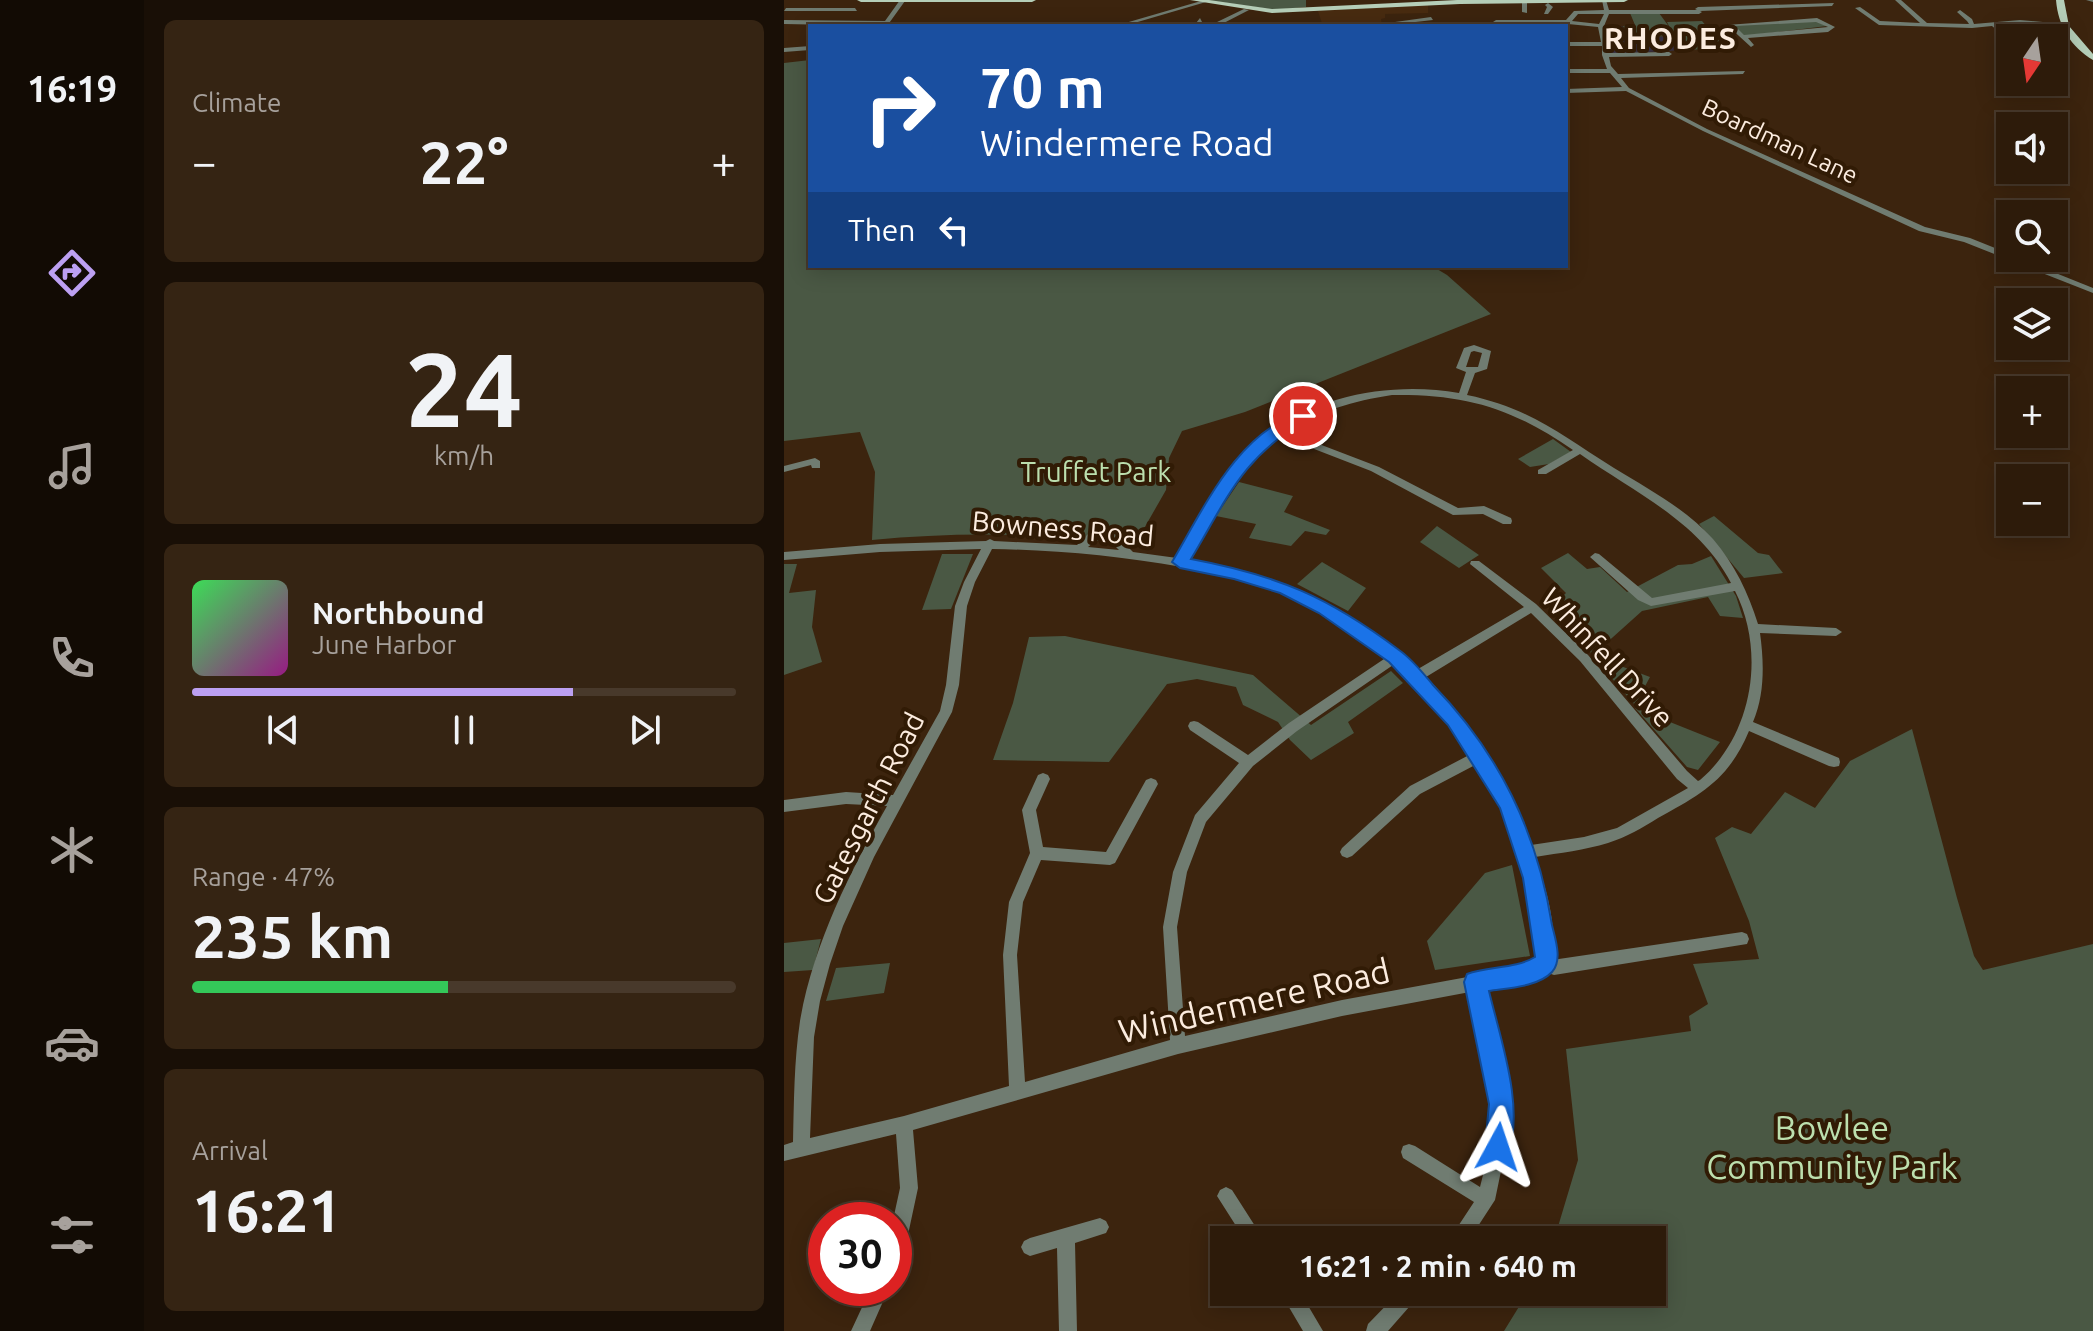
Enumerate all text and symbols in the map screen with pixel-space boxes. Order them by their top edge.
district label: RHODES [1604,21,1738,55]
north arrow [1996,24,2068,96]
map controls [1996,24,2068,536]
icon: right [848,56,952,160]
text: 70 m [980,56,1105,119]
text: 16:19 [27,68,117,109]
text: Climate [192,88,281,117]
street label: Boardman Lane [1698,93,1862,189]
button: sound [1996,112,2068,184]
text: Windermere Road [980,122,1274,163]
text: 22° [420,128,508,195]
text: − [192,137,217,186]
text: + [711,137,736,186]
button: search [1996,200,2068,272]
icon: left [932,208,976,252]
text: Then [848,213,916,247]
icon: directions [44,245,100,301]
button: layers [1996,288,2068,360]
text: 24 [405,330,523,447]
button: + [1996,376,2068,448]
pin [1269,382,1337,450]
icon: arrive [1281,394,1325,438]
icon: music [44,438,100,494]
text: km/h [434,441,494,470]
park label: Truffet Park [1020,456,1172,487]
button: − [1996,464,2068,536]
street label: Bowness Road [971,505,1155,551]
street label: Whinfell Drive [1536,581,1680,733]
text: Northbound [312,596,484,630]
icon: phone [44,630,100,686]
text: June Harbor [312,630,456,659]
street label: Gatesgarth Road [806,707,930,909]
icon: previous [261,708,305,752]
icon: pause [442,708,486,752]
icon: next [623,708,667,752]
icon: climate [44,822,100,878]
text: Range · 47% [192,862,335,891]
text: 235 km [192,902,393,969]
street label: Windermere Road [1115,950,1393,1050]
icon: car [44,1015,100,1071]
position arrow [1456,1105,1540,1189]
park label: Bowlee Community Park [1706,1108,1958,1185]
text: Arrival [192,1136,268,1165]
text: 16:21 [192,1176,342,1243]
speed limit sign: 30 [808,1202,912,1306]
icon: filters [44,1207,100,1263]
text: 16:21 · 2 min · 640 m [1299,1249,1577,1283]

